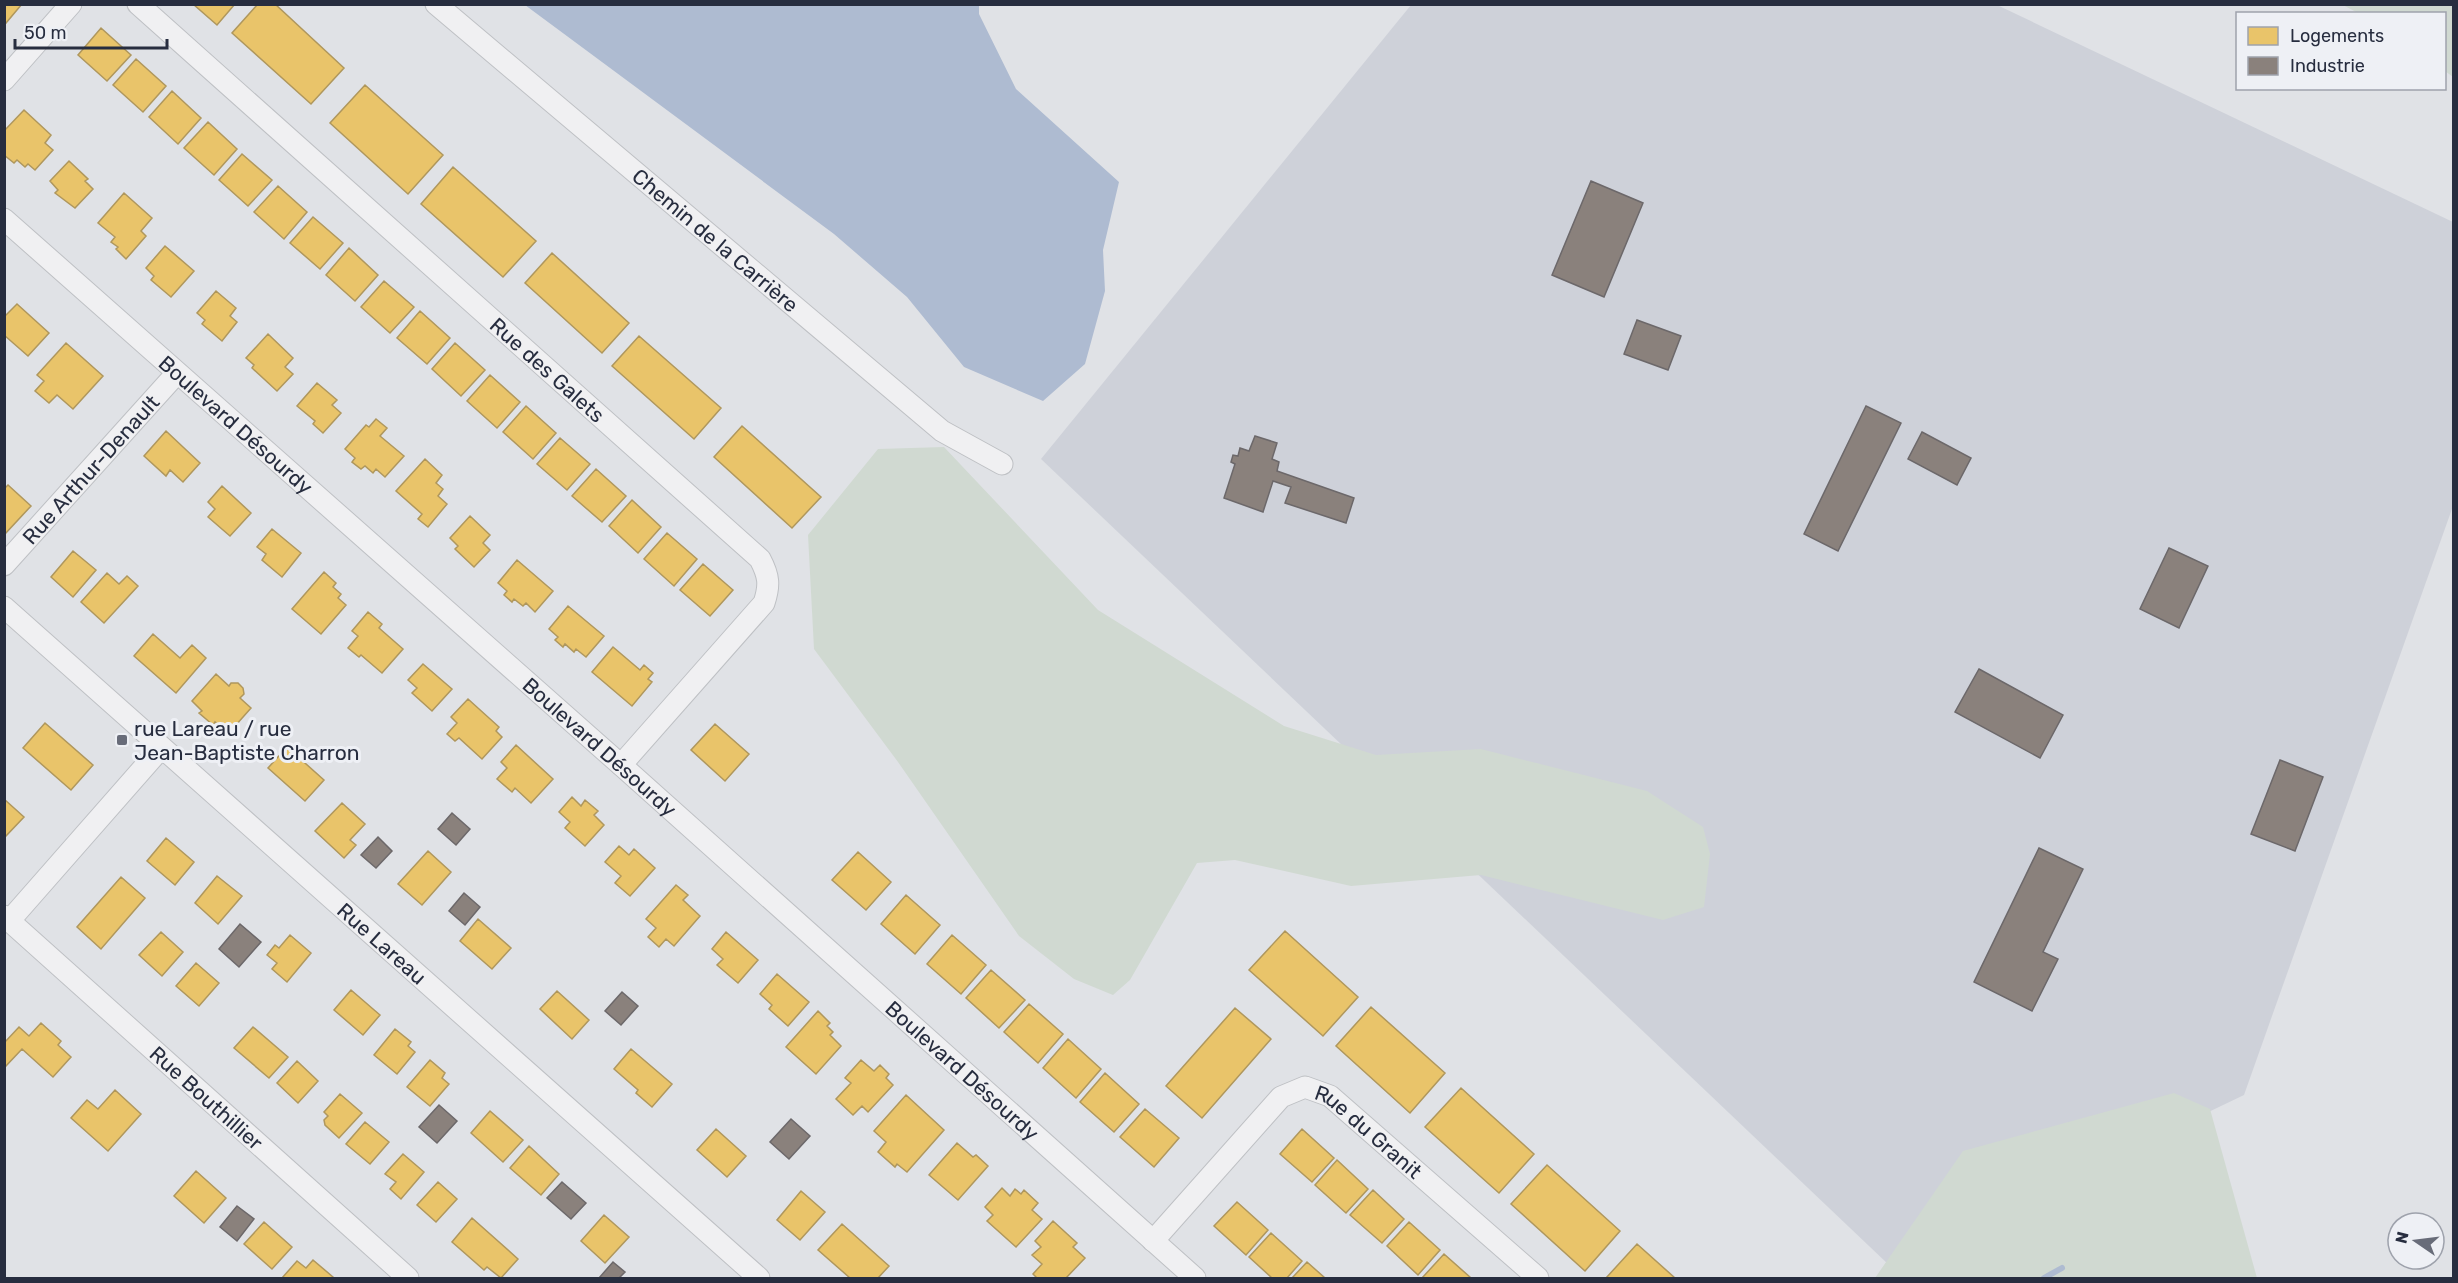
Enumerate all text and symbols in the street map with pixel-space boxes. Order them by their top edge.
scale bar [15,12,166,50]
legend [2236,12,2446,90]
text: 50 m [24,22,67,44]
text: Logements [2290,25,2384,47]
text: Industrie [2290,55,2365,77]
street label: Chemin de la Carrière [628,163,804,317]
street label: Rue des Galets [485,312,610,427]
street label: Boulevard Désourdy [154,350,319,499]
street label: Rue Arthur-Denault [17,389,164,549]
street label: Boulevard Désourdy [518,672,682,822]
place label: rue Lareau / rue Jean-Baptiste Charron [134,716,359,765]
marker: rue Lareau / rue Jean-Baptiste Charron [115,733,129,747]
street label: Rue Lareau [333,897,432,989]
street label: Boulevard Désourdy [881,995,1045,1146]
street label: Rue Bouthillier [145,1040,268,1155]
street label: Rue du Granit [1312,1079,1427,1183]
north arrow [2386,1211,2446,1271]
text: N [2391,1230,2413,1245]

